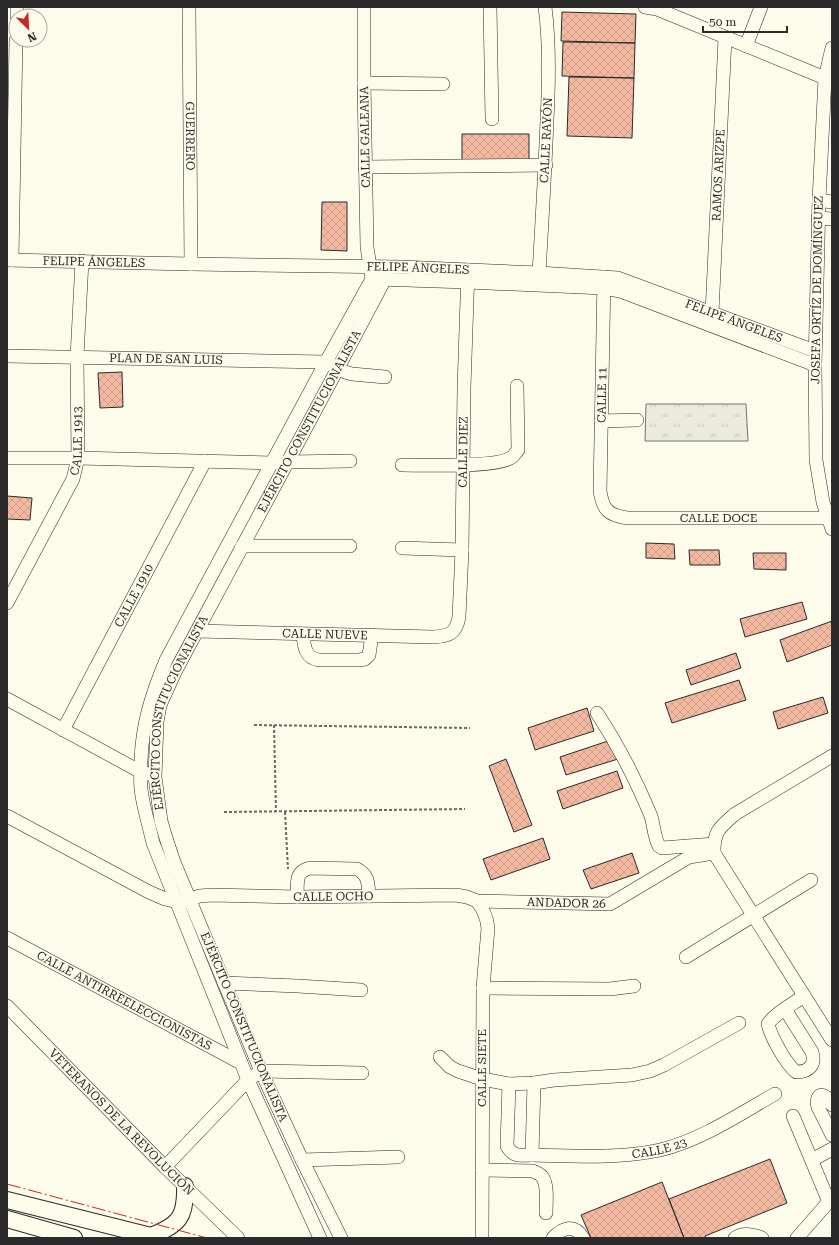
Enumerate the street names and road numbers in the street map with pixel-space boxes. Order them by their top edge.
street label: CALLE GALEANA [357,85,373,188]
street label: CALLE RAYÓN [537,97,555,183]
street label: GUERRERO [183,101,197,171]
street label: RAMOS ARIZPE [709,129,728,222]
street label: JOSEFA ORTÍZ DE DOMÍNGUEZ [808,196,826,384]
street label: FELIPE ÁNGELES [42,254,146,270]
street label: FELIPE ÁNGELES [366,260,470,277]
street label: FELIPE ÁNGELES [683,297,785,345]
street label: EJÉRCITO CONSTITUCIONALISTA [255,327,364,515]
street label: PLAN DE SAN LUIS [109,351,223,367]
street label: CALLE 11 [595,367,609,423]
street label: CALLE 1913 [67,406,85,477]
street label: CALLE DIEZ [456,416,471,488]
street label: CALLE DOCE [680,511,757,525]
street label: CALLE 1910 [112,561,157,630]
street label: EJÉRCITO CONSTITUCIONALISTA [148,613,211,811]
street label: CALLE NUEVE [282,626,368,642]
street label: CALLE OCHO [293,889,373,904]
street label: ANDADOR 26 [527,895,606,911]
street label: EJÉRCITO CONSTITUCIONALISTA [198,930,291,1125]
street label: CALLE ANTIRREELECCIONISTAS [34,948,214,1053]
street label: CALLE SIETE [475,1029,489,1107]
street label: VETERANOS DE LA REVOLUCIÓN [46,1046,197,1198]
street label: CALLE 23 [631,1135,689,1161]

